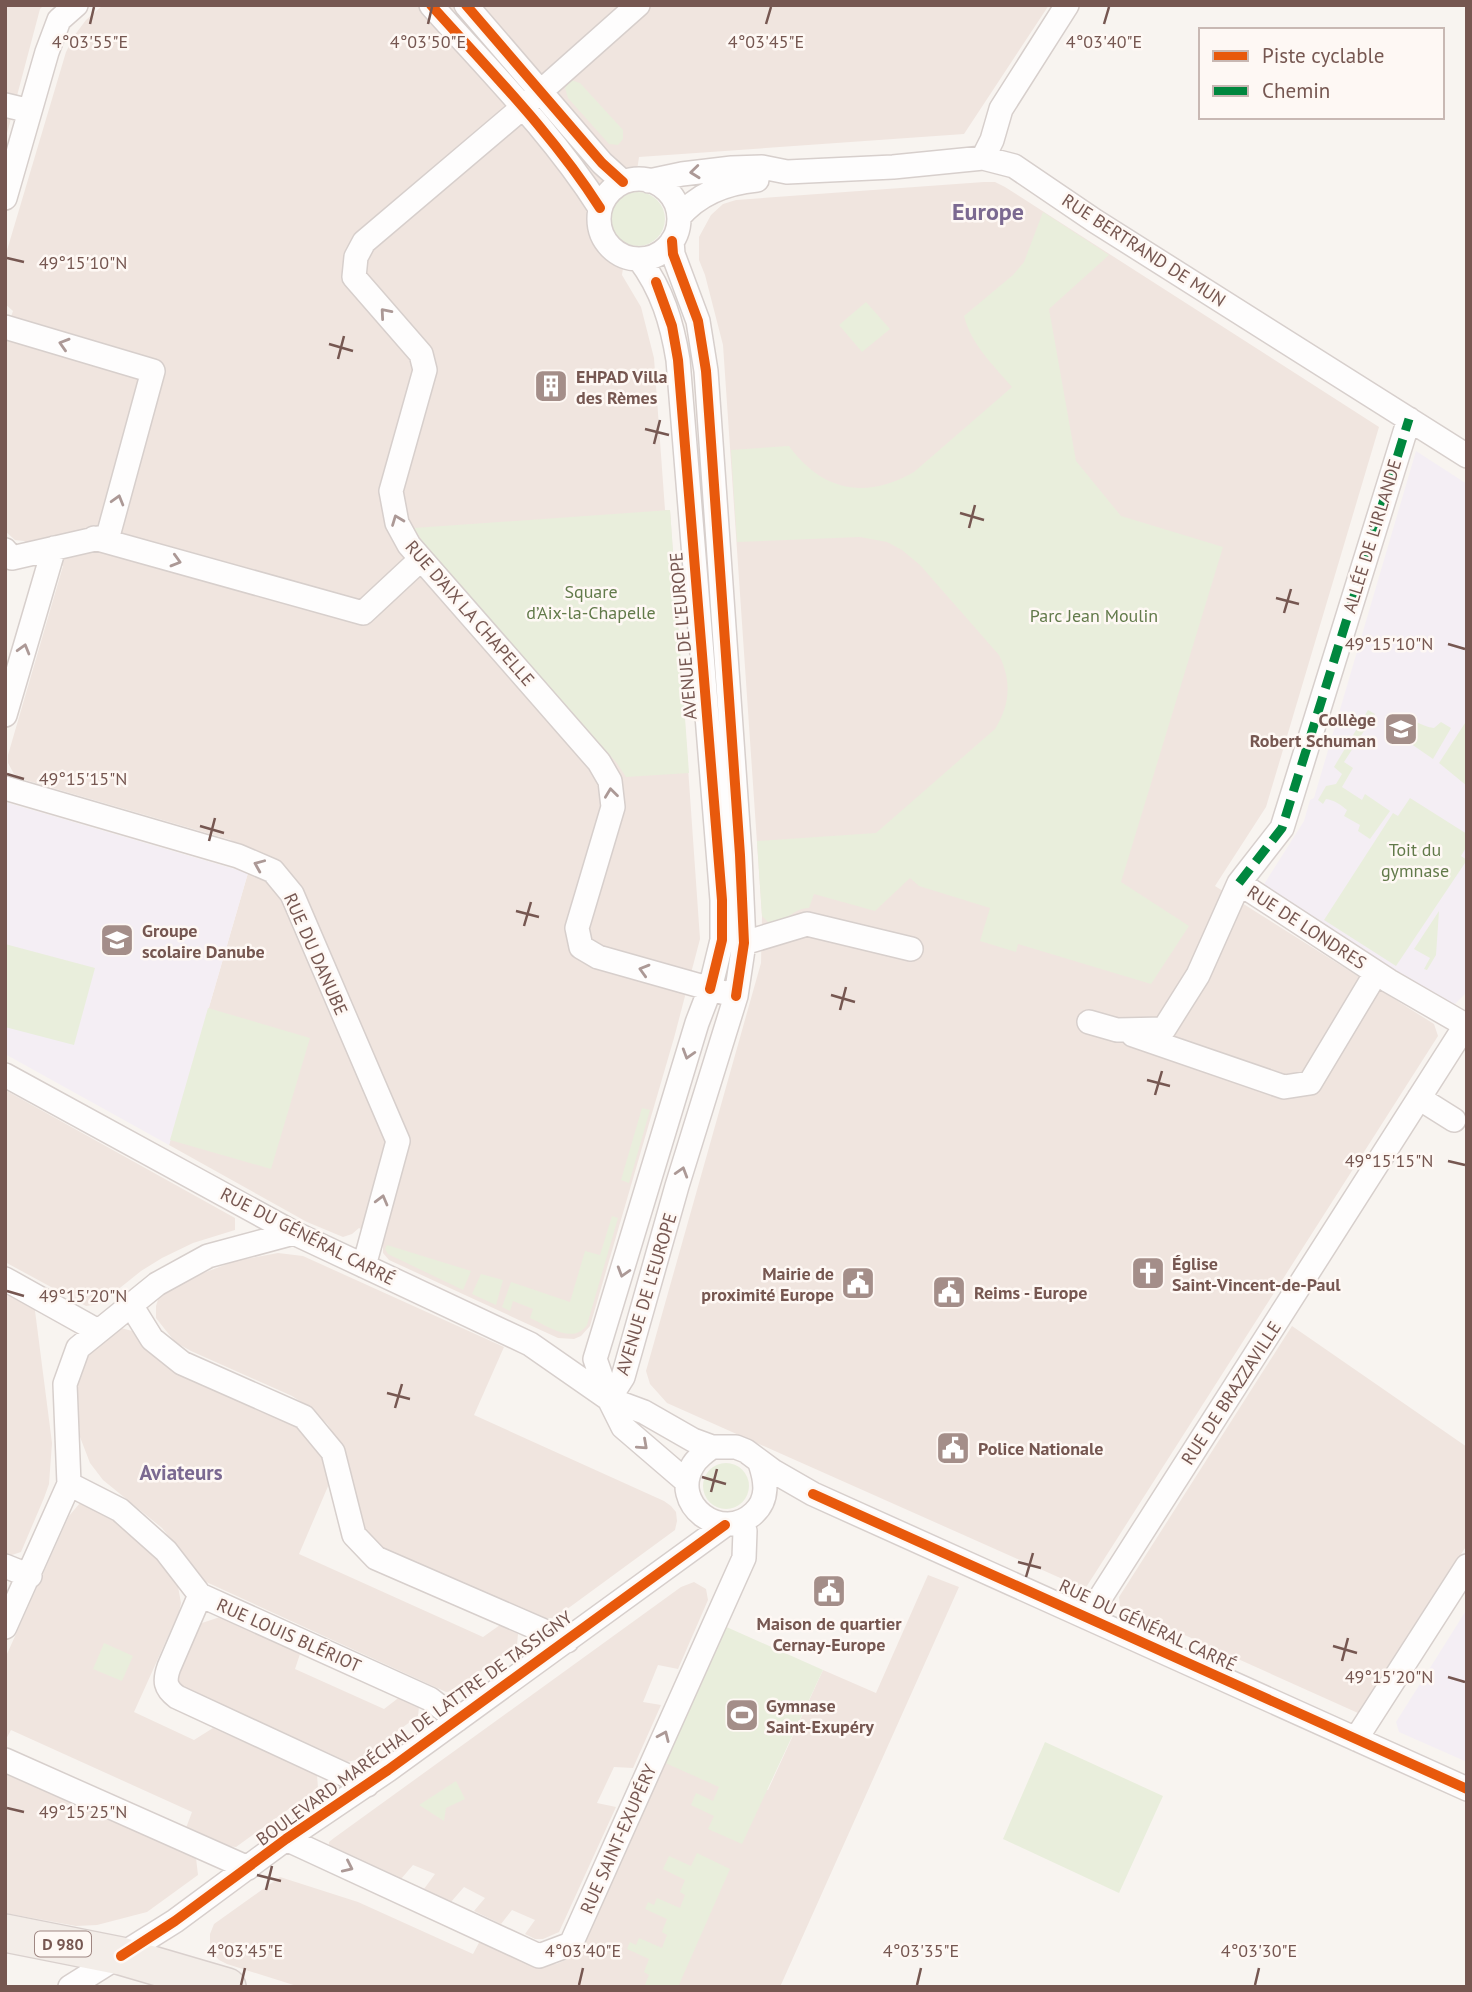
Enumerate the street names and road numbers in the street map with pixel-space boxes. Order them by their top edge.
street label: RUE BERTRAND DE MUN [1058,188,1230,312]
street label: ALLÉE DE L'IRLANDE [1338,456,1406,616]
street label: RUE D'AIX LA CHAPELLE [400,535,540,691]
street label: AVENUE DE L'EUROPE [664,551,702,721]
street label: RUE DE LONDRES [1243,880,1371,974]
street label: RUE DU DANUBE [279,889,353,1019]
street label: RUE DU GÉNÉRAL CARRÉ [217,1182,399,1290]
street label: AVENUE DE L'EUROPE [610,1210,682,1378]
street label: RUE DE BRAZZAVILLE [1176,1317,1286,1469]
street label: RUE DU GÉNÉRAL CARRÉ [1056,1574,1240,1676]
street label: RUE LOUIS BLÉRIOT [213,1593,365,1677]
street label: BOULEVARD MARÉCHAL DE LATTRE DE TASSIGNY [251,1606,577,1850]
street label: RUE SAINT-EXUPÉRY [575,1761,661,1917]
road number: D 980 [35,1932,91,1956]

